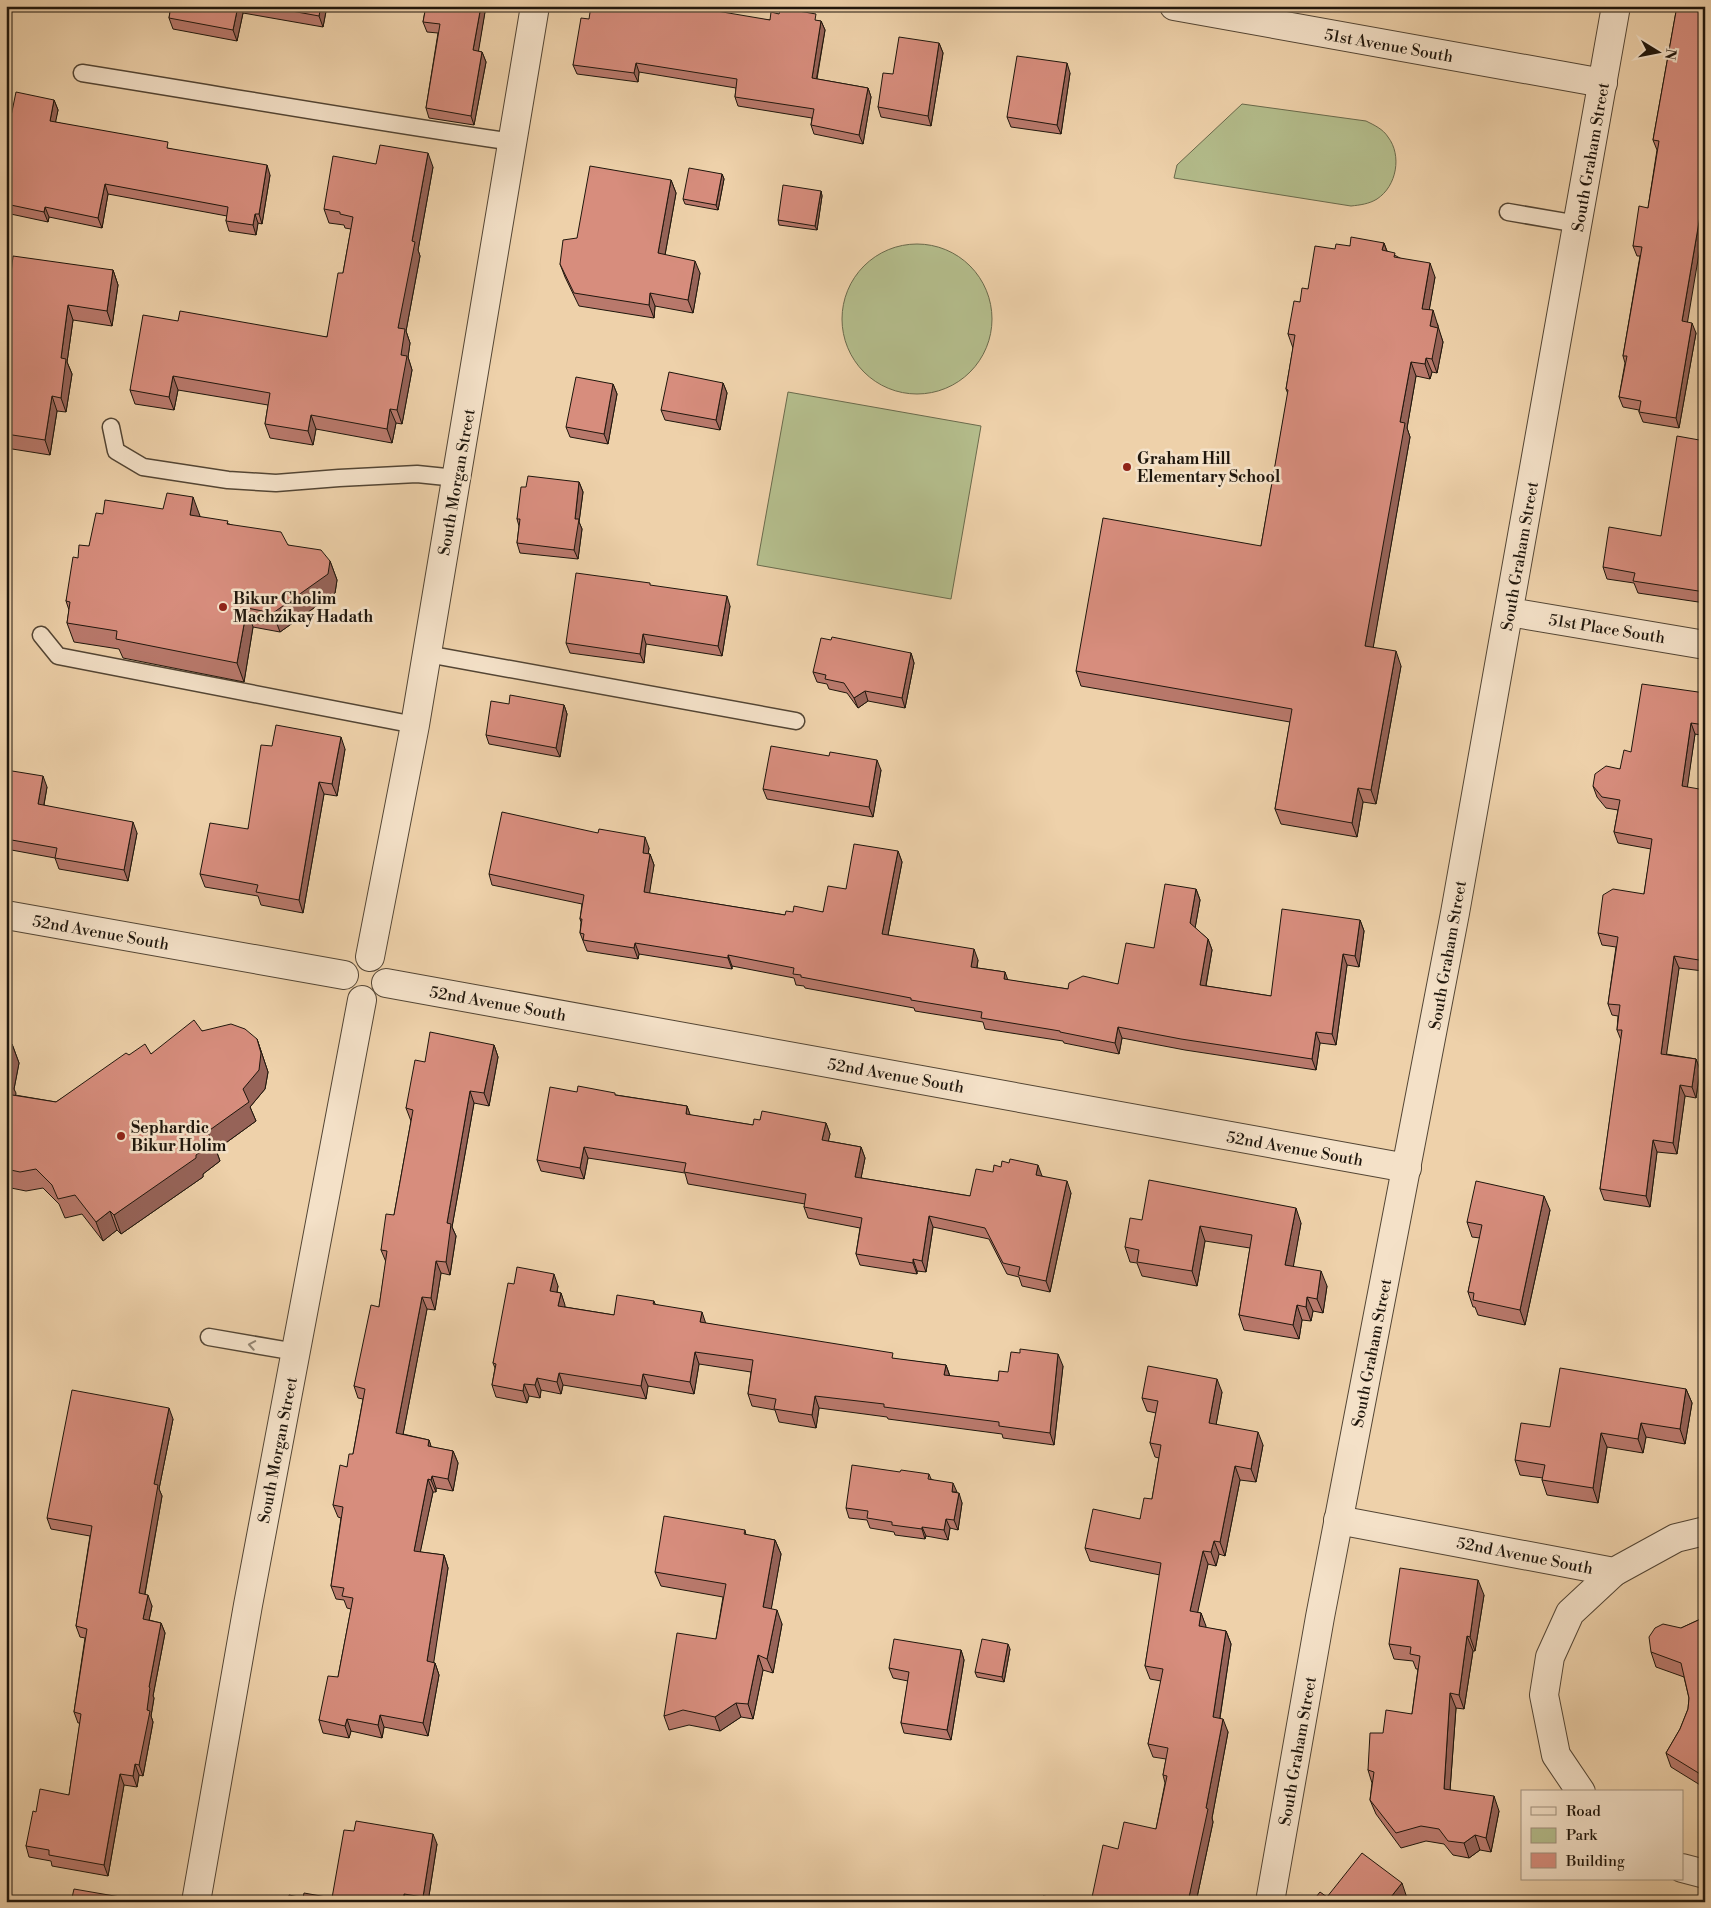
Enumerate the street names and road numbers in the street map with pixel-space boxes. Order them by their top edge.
street label: 51st Avenue South [1323,25,1455,67]
street label: South Graham Street [1568,81,1614,233]
street label: South Morgan Street [434,407,480,557]
street label: South Graham Street [1497,480,1543,632]
street label: 51st Place South [1547,610,1667,648]
street label: South Graham Street [1425,879,1471,1031]
street label: 52nd Avenue South [31,911,171,955]
street label: 52nd Avenue South [428,982,568,1026]
street label: 52nd Avenue South [826,1054,966,1098]
street label: 52nd Avenue South [1225,1127,1365,1171]
street label: South Graham Street [1348,1277,1396,1429]
street label: South Morgan Street [254,1375,302,1525]
street label: 52nd Avenue South [1455,1533,1595,1579]
street label: South Graham Street [1275,1675,1321,1827]

